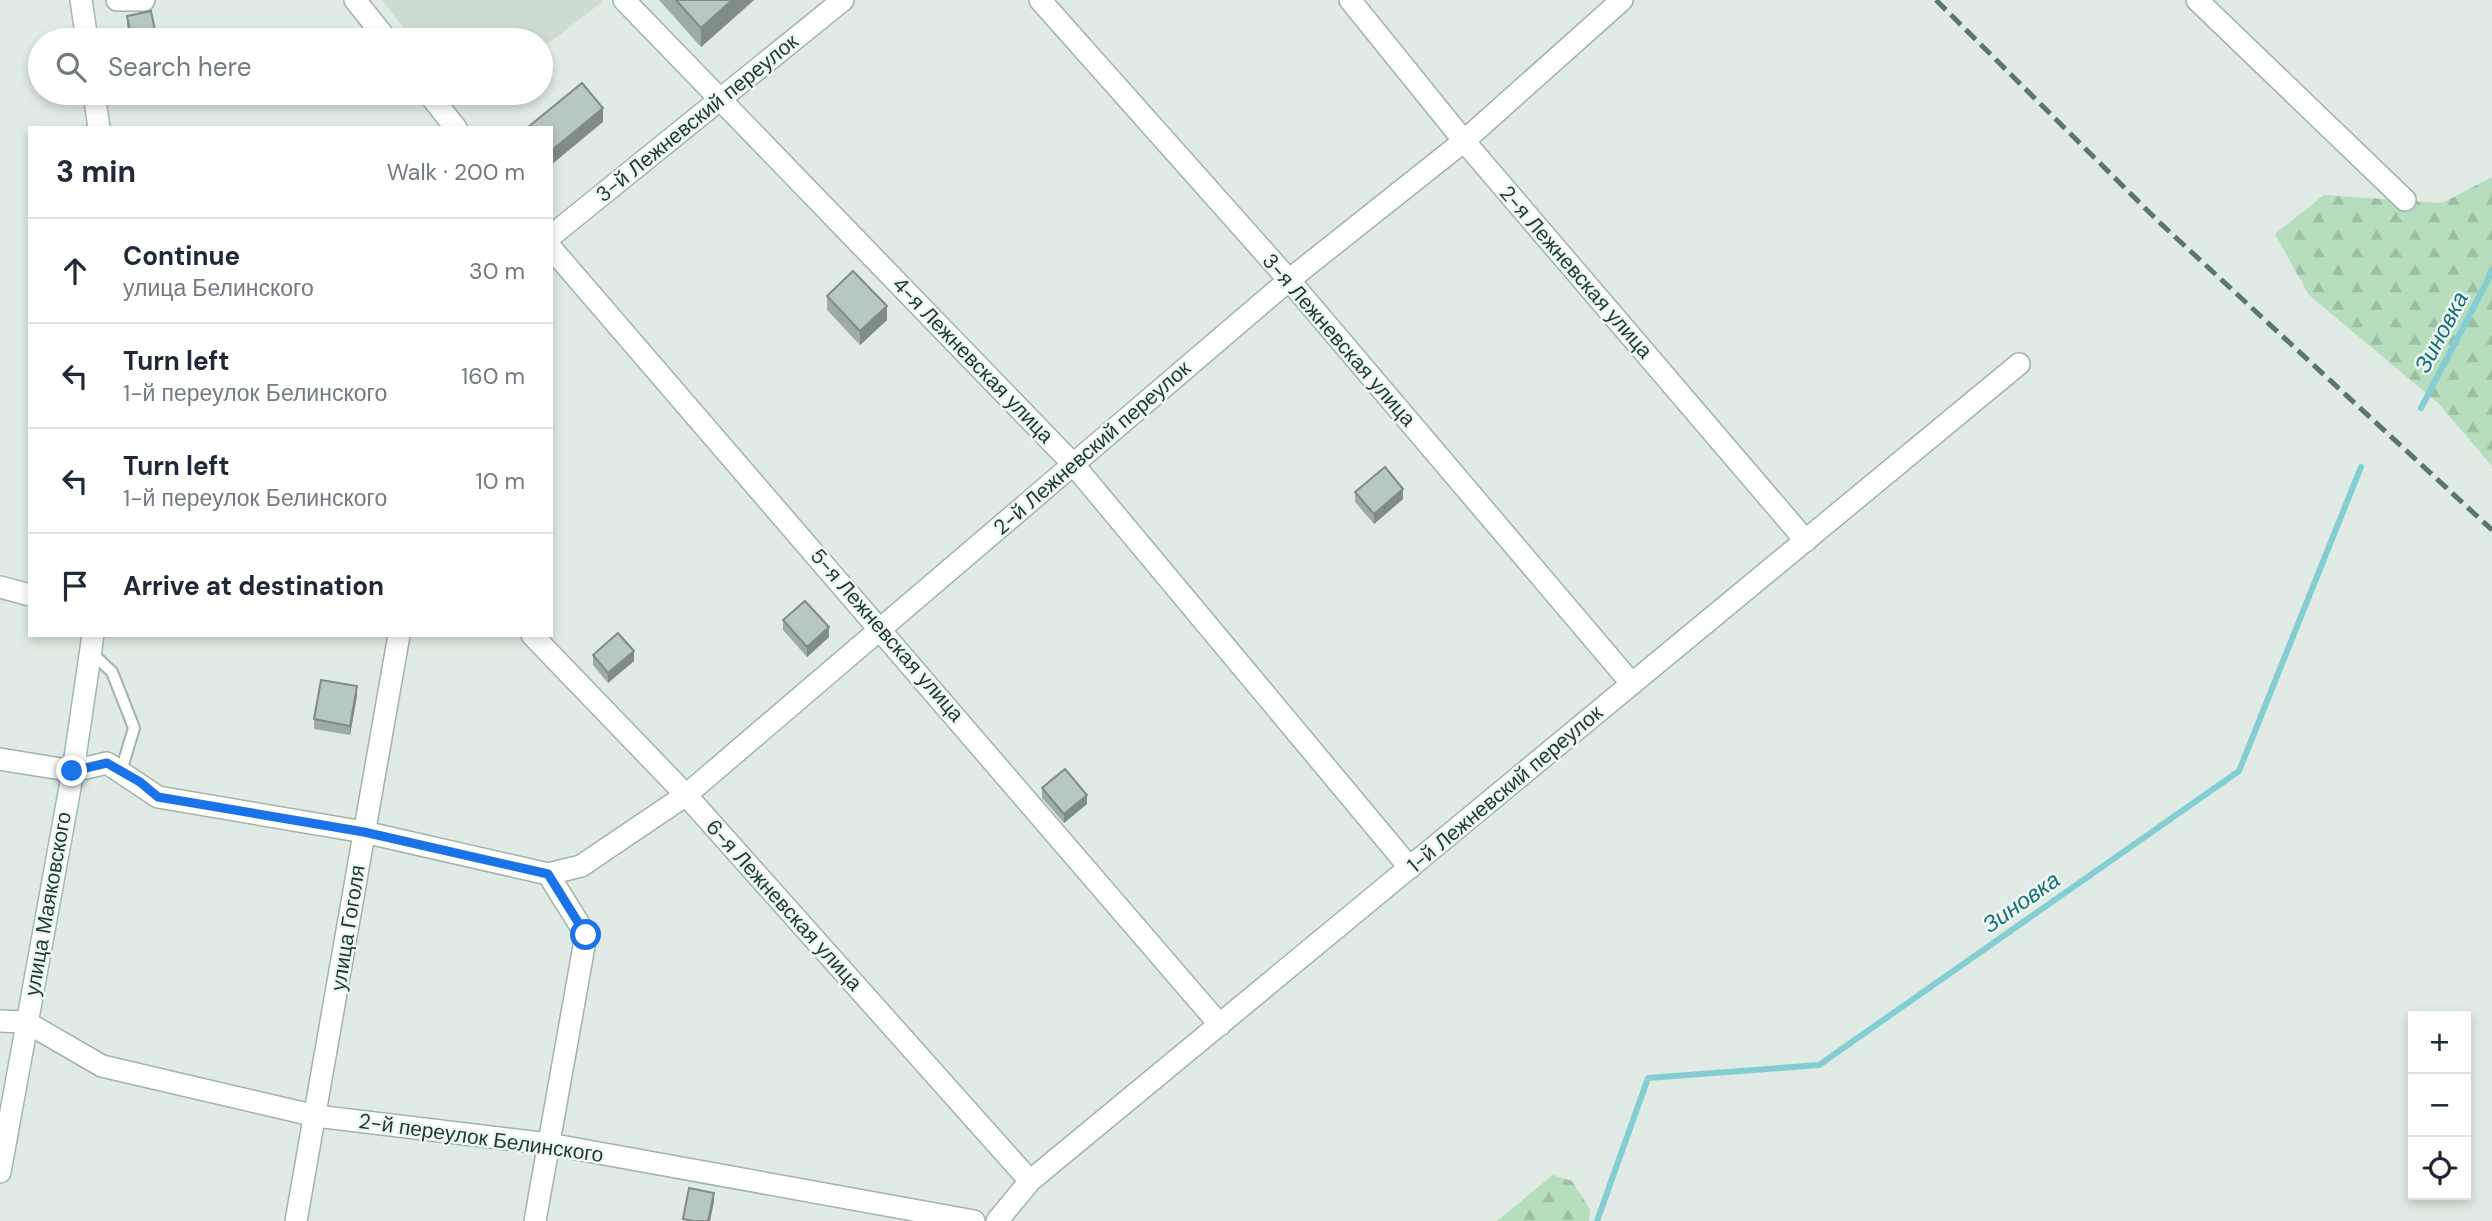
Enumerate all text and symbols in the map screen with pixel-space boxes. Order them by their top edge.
street label: 3-й Лежневский переулок [590,27,805,208]
search box [28,28,553,105]
icon: search [52,48,90,86]
text: Search here [108,50,251,84]
text: 3 min [56,152,136,191]
text: Walk · 200 m [387,157,525,187]
street label: 2-я Лежневская улица [1493,180,1659,365]
text: Continue [123,239,240,273]
street label: 3-я Лежневская улица [1256,248,1422,433]
icon: ahead [56,252,94,290]
text: 30 m [469,256,525,286]
street label: 4-я Лежневская улица [886,271,1060,449]
text: улица Белинского [123,273,314,303]
water label: Зиновка [2407,286,2475,378]
text: Turn left [123,344,230,378]
street label: 2-й Лежневский переулок [988,354,1197,541]
icon: left [56,357,94,395]
text: 160 m [461,361,525,391]
text: 1-й переулок Белинского [123,378,387,408]
text: Turn left [123,449,230,483]
icon: left [56,462,94,500]
text: 10 m [475,466,525,496]
text: 1-й переулок Белинского [123,483,387,513]
street label: 5-я Лежневская улица [804,542,970,728]
icon: arrive [56,567,94,605]
text: Arrive at destination [123,569,384,603]
street label: 1-й Лежневский переулок [1401,698,1609,879]
route end [56,755,87,786]
street label: улица Маяковского [18,810,78,998]
street label: 6-я Лежневская улица [699,813,869,997]
street label: улица Гоголя [324,863,372,993]
water label: Зиновка [1976,864,2066,940]
route start [570,919,601,950]
map controls [2408,1011,2471,1200]
button: + [2408,1011,2471,1074]
button: − [2408,1074,2471,1137]
street label: 2-й переулок Белинского [357,1107,605,1169]
button: locate [2408,1137,2471,1200]

